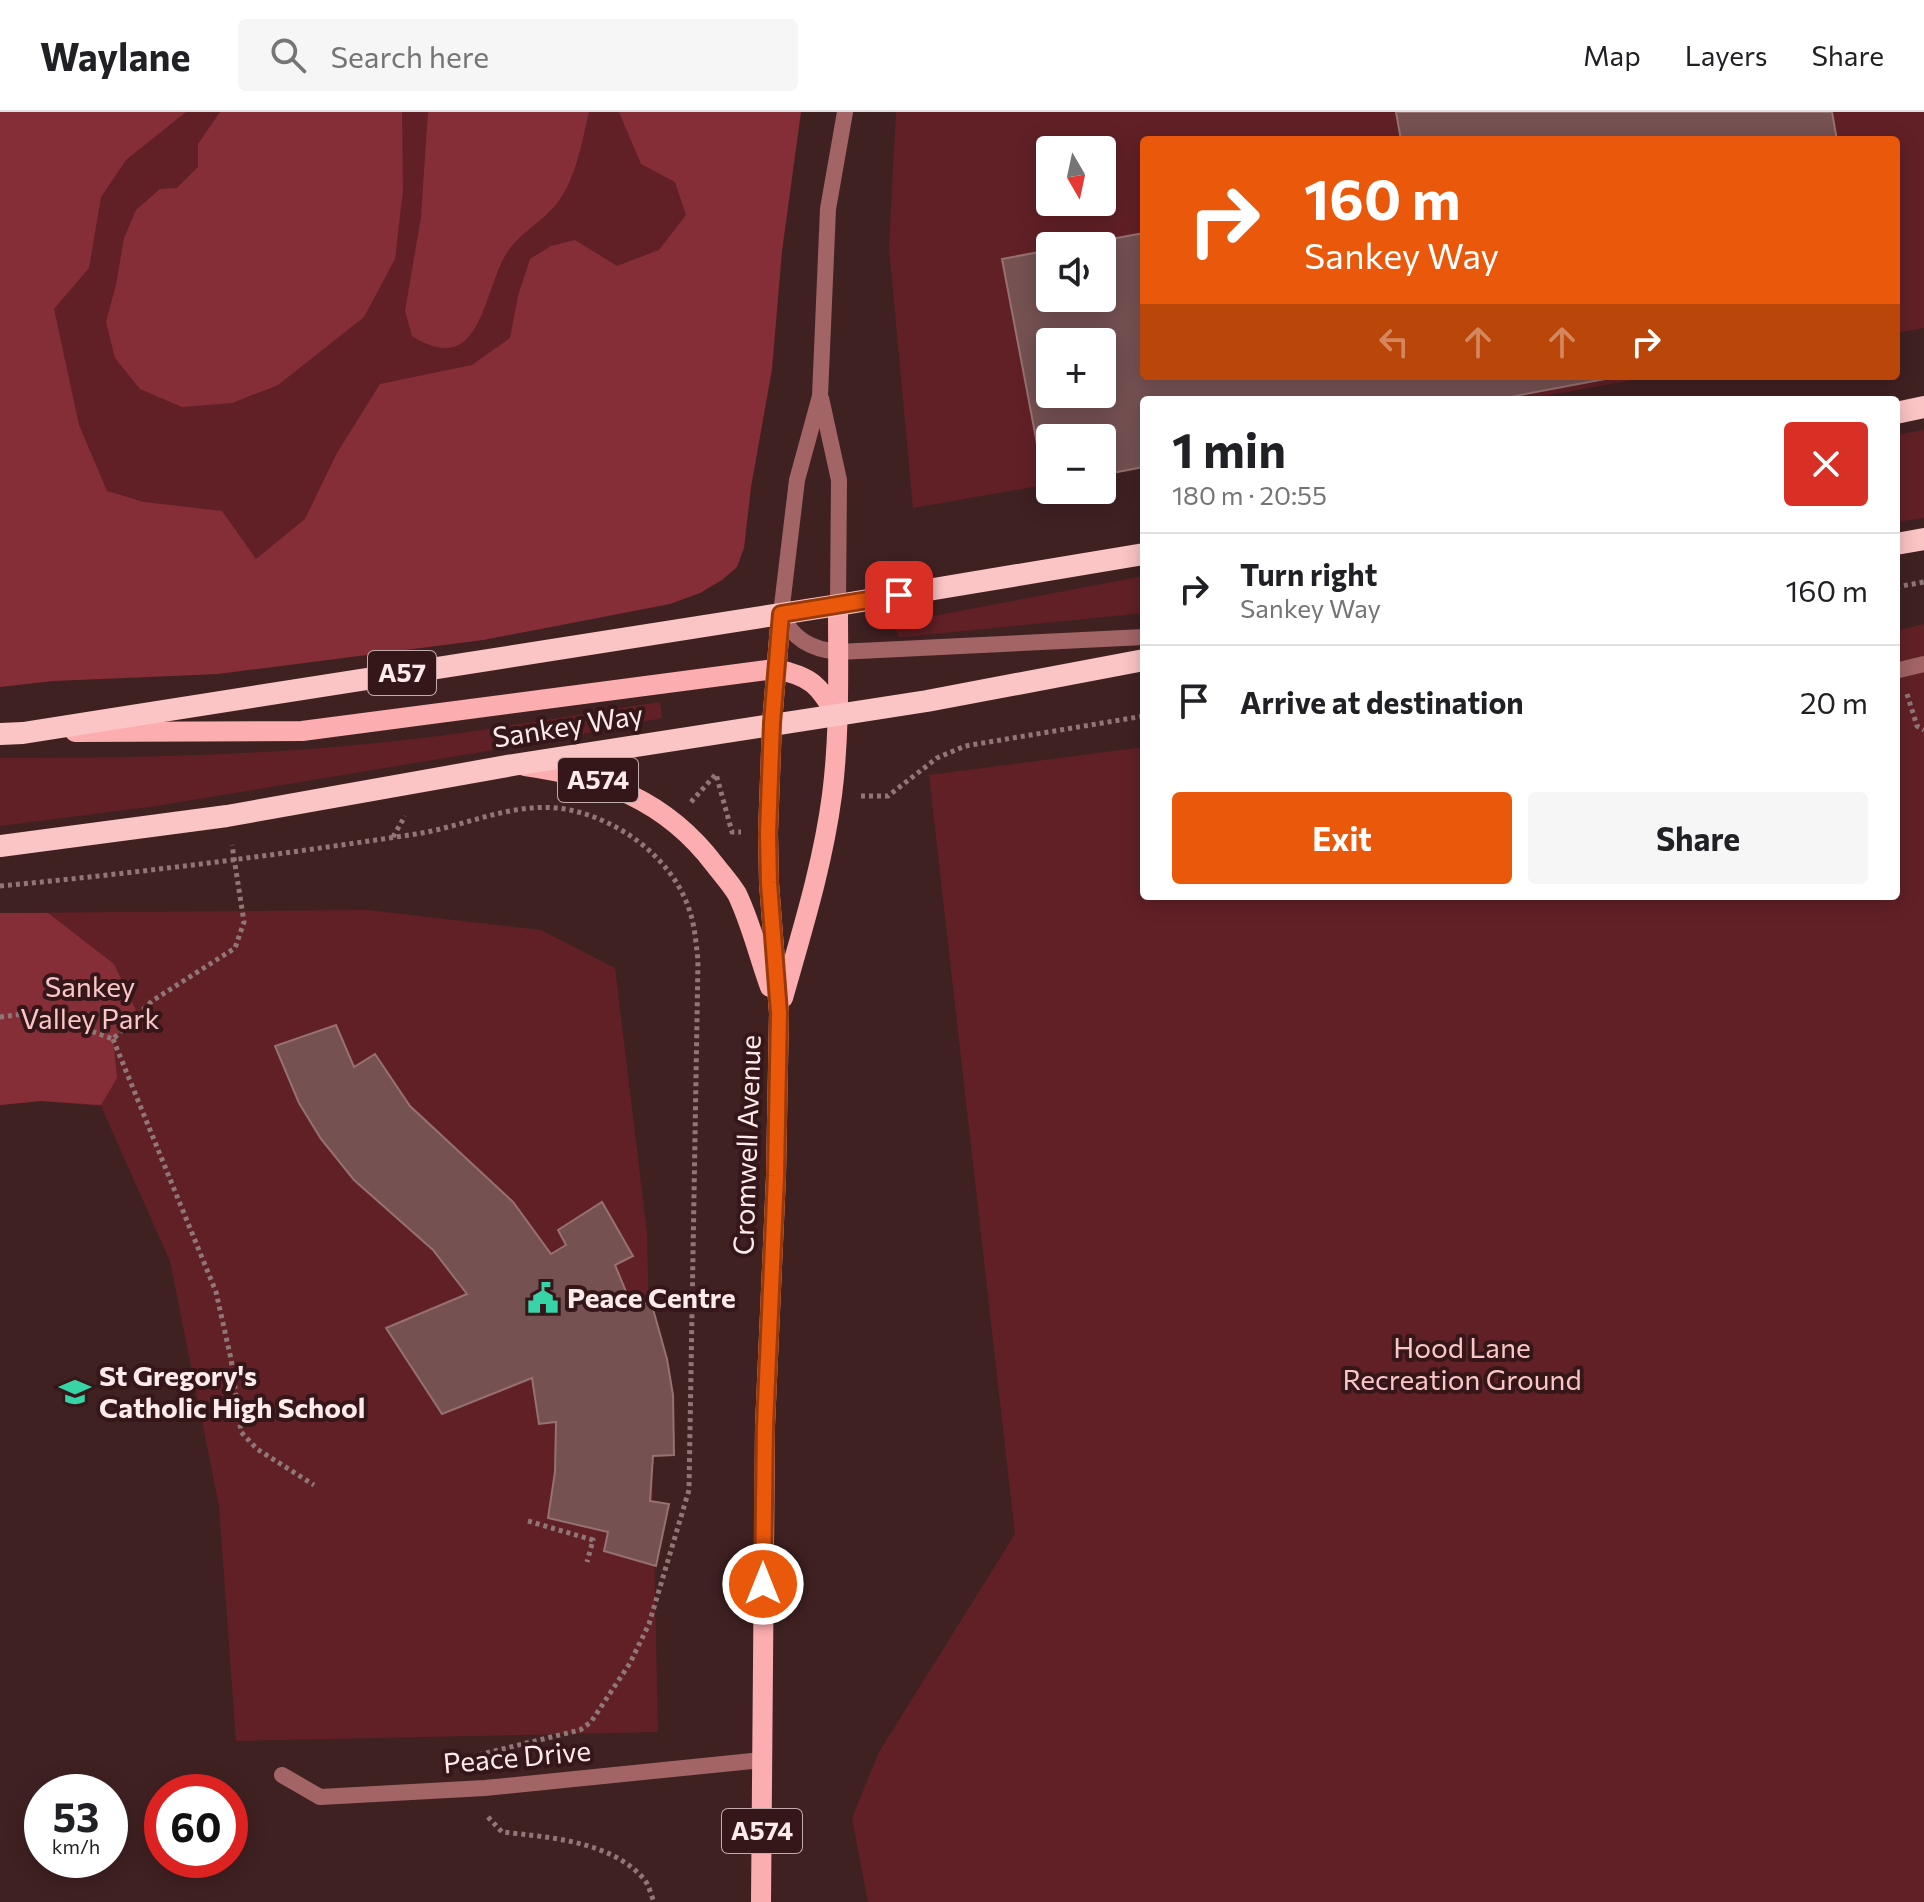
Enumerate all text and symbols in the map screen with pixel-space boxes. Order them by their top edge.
search box [238,19,798,91]
text: Waylane [40,32,190,79]
icon: search [266,33,310,77]
text: Search here [330,37,489,74]
text: Map [1583,38,1641,72]
text: Layers [1685,38,1767,72]
text: Share [1811,38,1884,72]
north arrow [1036,136,1116,216]
map controls [1036,136,1116,504]
text: 160 m [1304,163,1461,232]
icon: right [1172,168,1276,272]
button: sound [1036,232,1116,312]
text: Sankey Way [1304,232,1499,276]
icon: left [1372,320,1416,364]
icon: ahead [1456,320,1500,364]
icon: ahead [1540,320,1584,364]
icon: right [1624,320,1668,364]
button: + [1036,328,1116,408]
text: 1 min [1172,419,1286,478]
button: close [1784,422,1868,506]
button: − [1036,424,1116,504]
text: 180 m · 20:55 [1172,479,1327,510]
text: Turn right [1240,555,1377,592]
pin [865,561,933,629]
icon: right [1172,567,1216,611]
text: 160 m [1785,571,1868,608]
icon: arrive [877,573,921,617]
text: Sankey Way [1240,592,1381,623]
road number: A57 [368,651,436,695]
icon: arrive [1172,679,1216,723]
text: Arrive at destination [1240,683,1524,720]
text: 20 m [1800,683,1868,720]
street label: Sankey Way [490,696,645,754]
road number: A574 [558,758,638,802]
button: Exit [1172,792,1512,884]
button: Share [1528,792,1868,884]
park label: Sankey Valley Park [20,969,160,1035]
street label: Cromwell Avenue [725,1034,767,1256]
place label: Peace Centre [567,1280,736,1314]
public building icon: Peace Centre [526,1281,560,1315]
park label: Hood Lane Recreation Ground [1342,1330,1582,1396]
place label: St Gregory's Catholic High School [99,1358,365,1424]
school or university icon: St Gregory's Catholic High School [58,1375,92,1409]
position arrow [721,1542,805,1626]
street label: Peace Drive [442,1733,592,1779]
speed limit sign: 60 [144,1774,248,1878]
text: 53 [53,1791,99,1840]
road number: A574 [722,1809,802,1853]
text: km/h [52,1834,100,1858]

